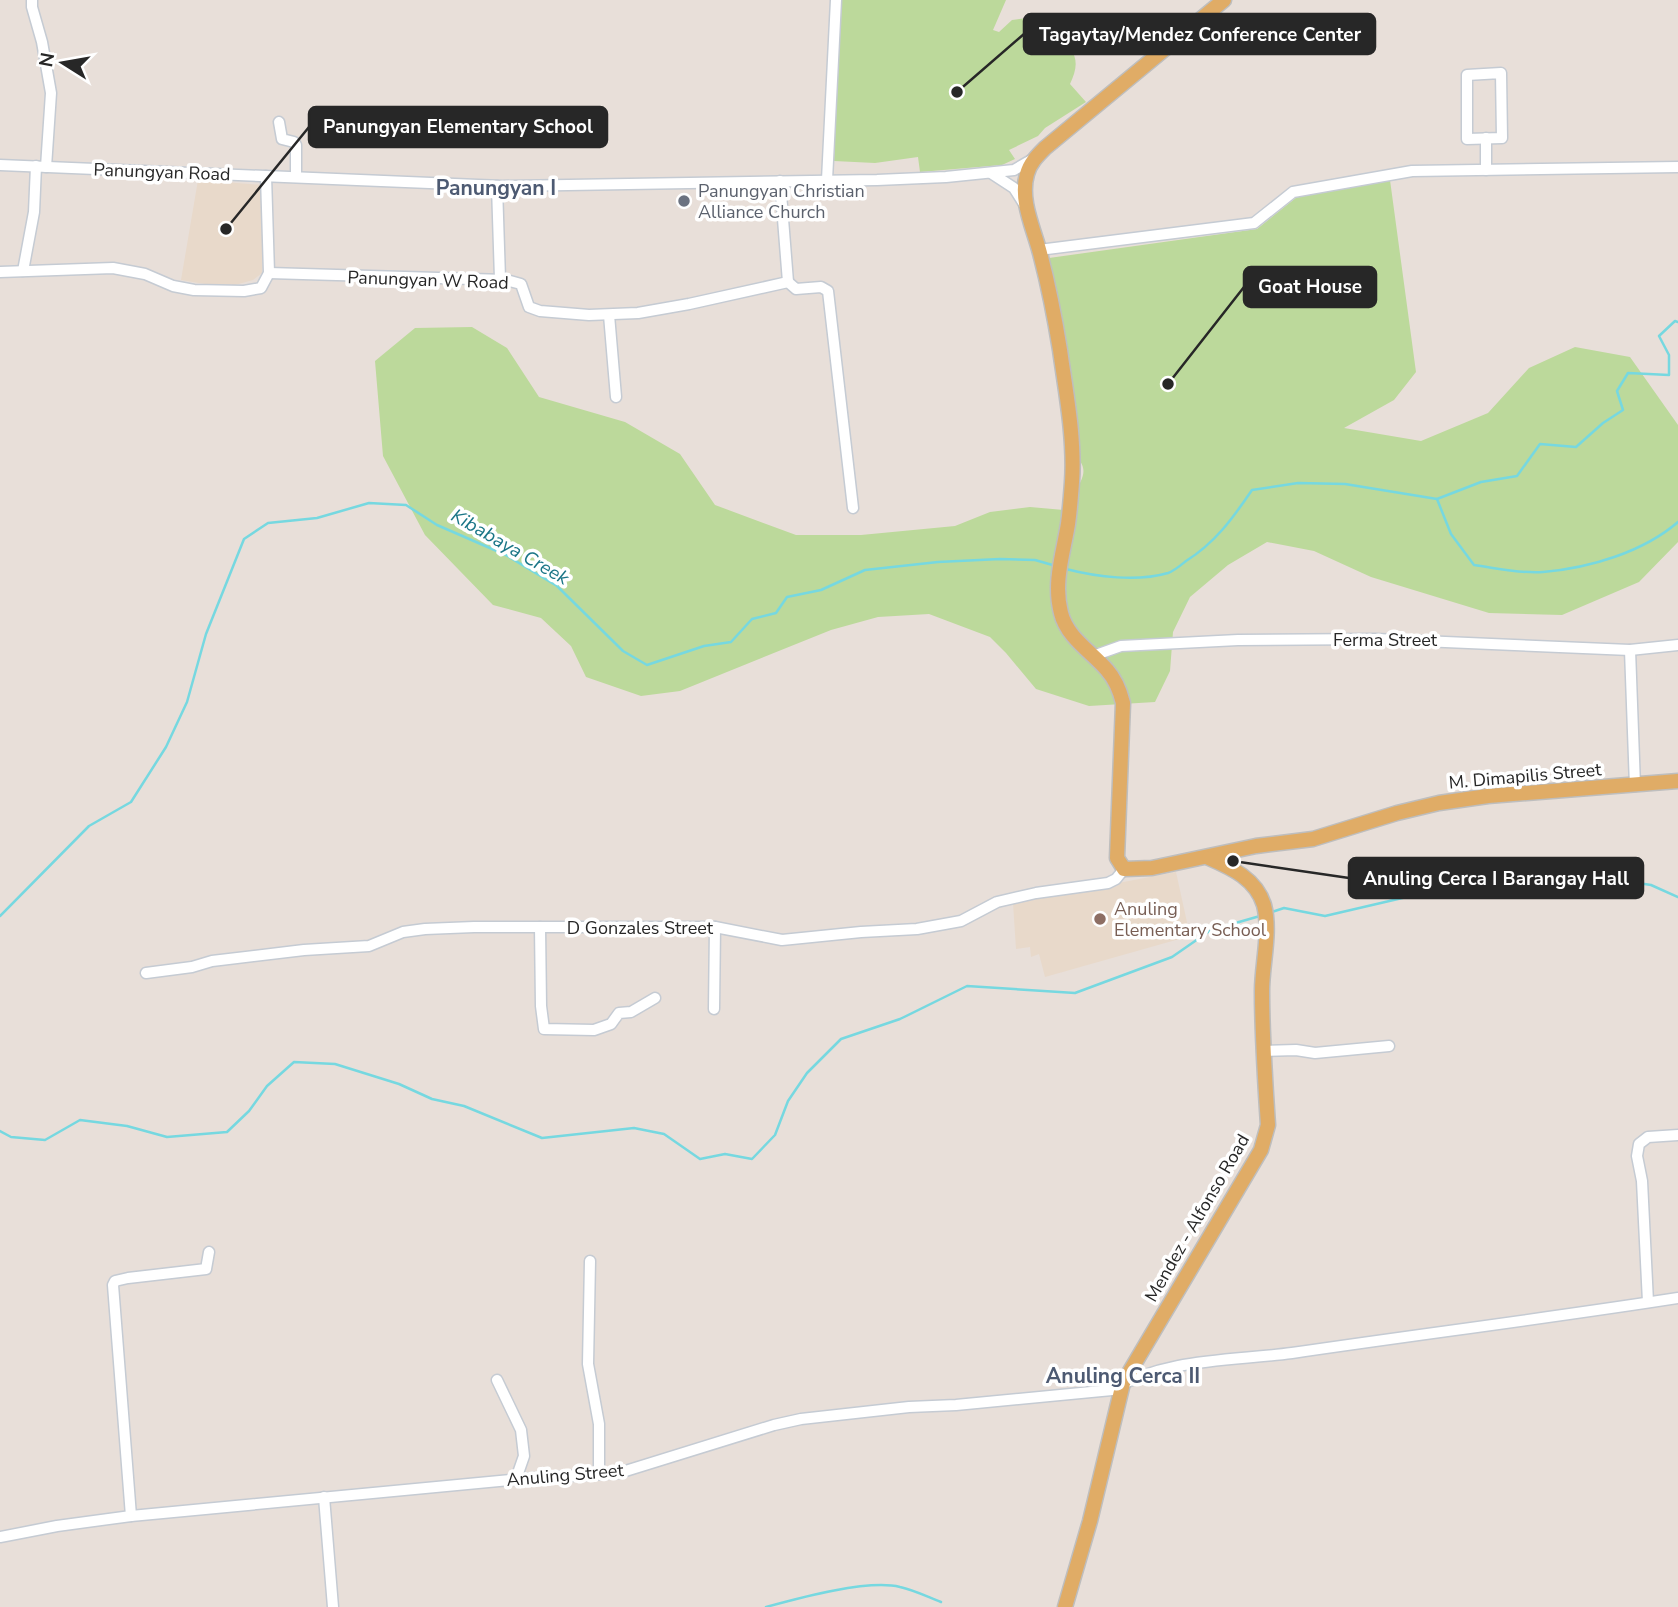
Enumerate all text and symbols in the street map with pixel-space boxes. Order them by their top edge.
callout: Tagaytay/Mendez Conference Center [1024,14,1375,54]
text: Tagaytay/Mendez Conference Center [1039,22,1362,48]
north arrow [28,28,98,98]
text: N [33,50,61,69]
callout: Panungyan Elementary School [309,107,607,147]
text: Panungyan Elementary School [323,114,593,140]
street label: Panungyan Road [93,158,231,186]
district label: Panungyan I [436,174,556,202]
place label: Panungyan Christian Alliance Church [698,179,865,224]
marker: Panungyan Christian Alliance Church [676,193,692,209]
street label: Panungyan W Road [347,265,509,295]
callout: Goat House [1244,267,1376,307]
text: Goat House [1258,274,1362,300]
water label: Kibabaya Creek [446,503,574,592]
street label: Ferma Street [1333,628,1438,652]
street label: M. Dimapilis Street [1448,757,1603,795]
callout: Anuling Cerca I Barangay Hall [1349,858,1643,898]
text: Anuling Cerca I Barangay Hall [1363,866,1629,892]
place label: Anuling Elementary School [1114,897,1267,942]
marker: Anuling Elementary School [1092,911,1108,927]
street label: D Gonzales Street [567,916,714,940]
street label: Mendez - Alfonso Road [1139,1130,1255,1306]
district label: Anuling Cerca II [1046,1362,1200,1390]
street label: Anuling Street [505,1458,625,1492]

